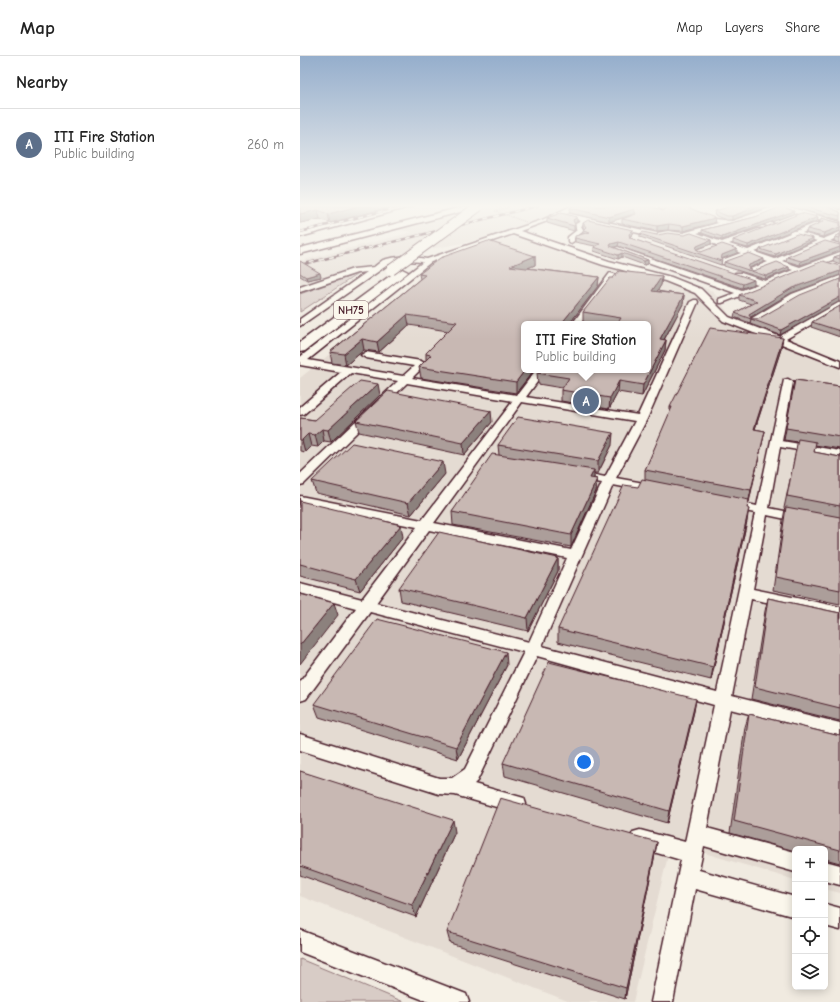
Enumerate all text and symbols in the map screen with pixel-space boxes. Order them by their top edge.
text: Map [20,17,55,39]
text: Map [676,19,703,36]
text: Layers [725,19,763,36]
text: Share [785,19,820,36]
text: Nearby [16,73,67,92]
text: ITI Fire Station [54,128,155,146]
text: A [25,137,33,152]
text: 260 m [247,137,284,152]
text: Public building [54,146,135,161]
road number: NH75 [334,301,368,319]
popup [521,321,651,373]
text: ITI Fire Station [536,331,636,349]
text: Public building [536,349,616,364]
pin: A [573,386,599,416]
your location [574,752,594,772]
map controls [792,846,828,990]
button: + [792,846,828,882]
button: − [792,882,828,918]
button: locate [792,918,828,954]
button: layers [792,954,828,990]

